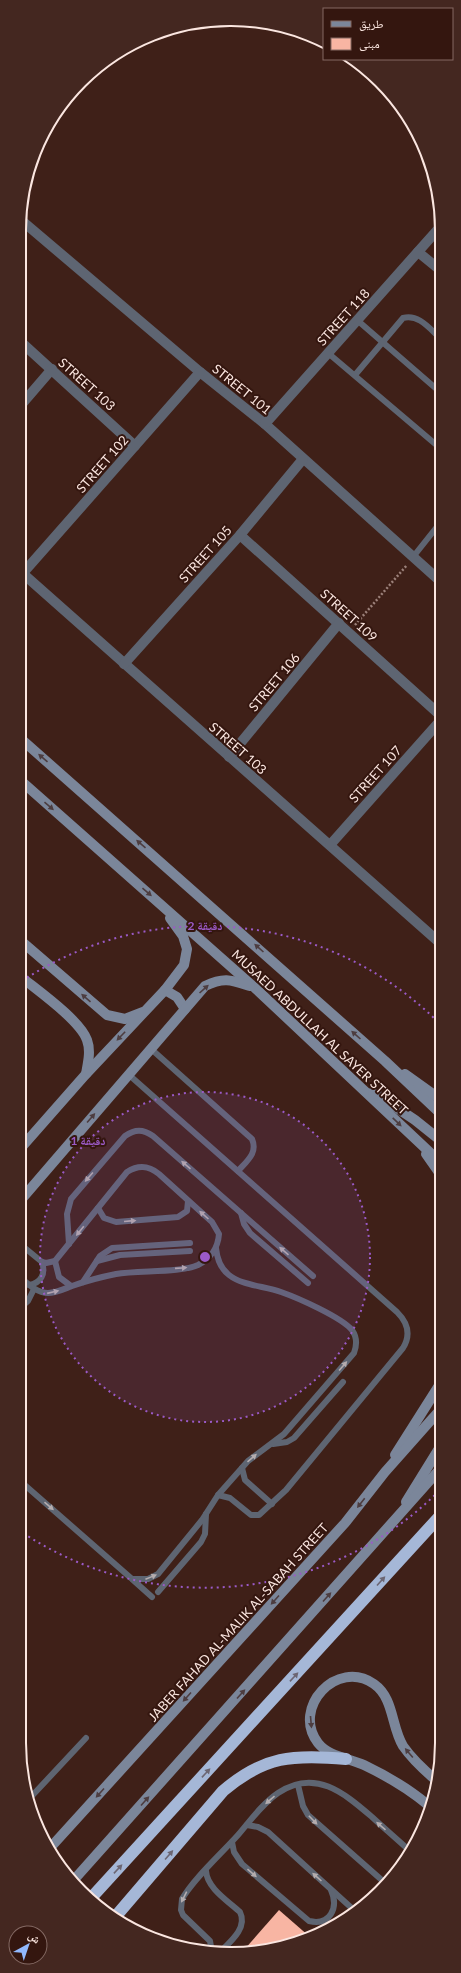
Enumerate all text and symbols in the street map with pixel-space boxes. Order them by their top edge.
legend [323,8,453,60]
text: طريق [359,16,384,31]
text: مبنى [359,36,380,51]
street label: STREET 118 [313,285,373,349]
street label: STREET 103 [55,354,119,414]
street label: STREET 101 [209,360,275,418]
street label: STREET 102 [73,432,131,496]
street label: STREET 105 [175,522,235,586]
street label: STREET 109 [317,585,381,645]
street label: STREET 106 [245,650,303,714]
street label: STREET 103 [206,719,270,777]
street label: STREET 107 [345,742,405,806]
one-way arrow [38,753,48,763]
one-way arrow [44,801,55,810]
one-way arrow [135,839,146,848]
one-way arrow [142,887,152,896]
text: 2 دقيقة [187,918,223,933]
one-way arrow [254,944,264,953]
street label: MUSAED ABDULLAH AL SAYER STREET [229,946,412,1118]
one-way arrow [198,984,209,993]
one-way arrow [81,993,92,1002]
one-way arrow [351,1030,361,1039]
one-way arrow [117,1032,126,1041]
one-way arrow [86,1113,95,1123]
one-way arrow [392,1117,402,1126]
text: 1 دقيقة [70,1133,106,1148]
one-way arrow [181,1161,191,1170]
one-way arrow [84,1172,93,1183]
one-way arrow [199,1211,209,1220]
one-way arrow [124,1217,136,1224]
one-way arrow [75,1225,84,1236]
one-way arrow [279,1246,289,1255]
centre of rings [198,1250,212,1264]
one-way arrow [174,1265,187,1272]
one-way arrow [47,1288,60,1294]
one-way arrow [338,1361,347,1371]
one-way arrow [247,1453,257,1462]
one-way arrow [356,1497,365,1508]
one-way arrow [43,1501,54,1510]
street label: JABER FAHAD AL-MALIK AL-SABAH STREET [145,1519,332,1725]
one-way arrow [145,1574,157,1580]
one-way arrow [377,1576,386,1586]
one-way arrow [323,1592,332,1602]
one-way arrow [270,1595,279,1605]
one-way arrow [289,1672,299,1682]
one-way arrow [236,1689,245,1699]
one-way arrow [183,1691,192,1702]
one-way arrow [307,1716,314,1728]
one-way arrow [405,1748,414,1759]
one-way arrow [201,1768,211,1778]
one-way arrow [95,1788,105,1798]
one-way arrow [140,1796,149,1806]
one-way arrow [265,1796,275,1805]
one-way arrow [308,1815,318,1825]
one-way arrow [377,1822,386,1831]
one-way arrow [164,1849,173,1860]
one-way arrow [113,1864,123,1874]
one-way arrow [247,1869,257,1878]
one-way arrow [311,1872,322,1881]
one-way arrow [181,1891,187,1903]
north arrow [8,1925,48,1965]
text: ش [25,1928,44,1947]

